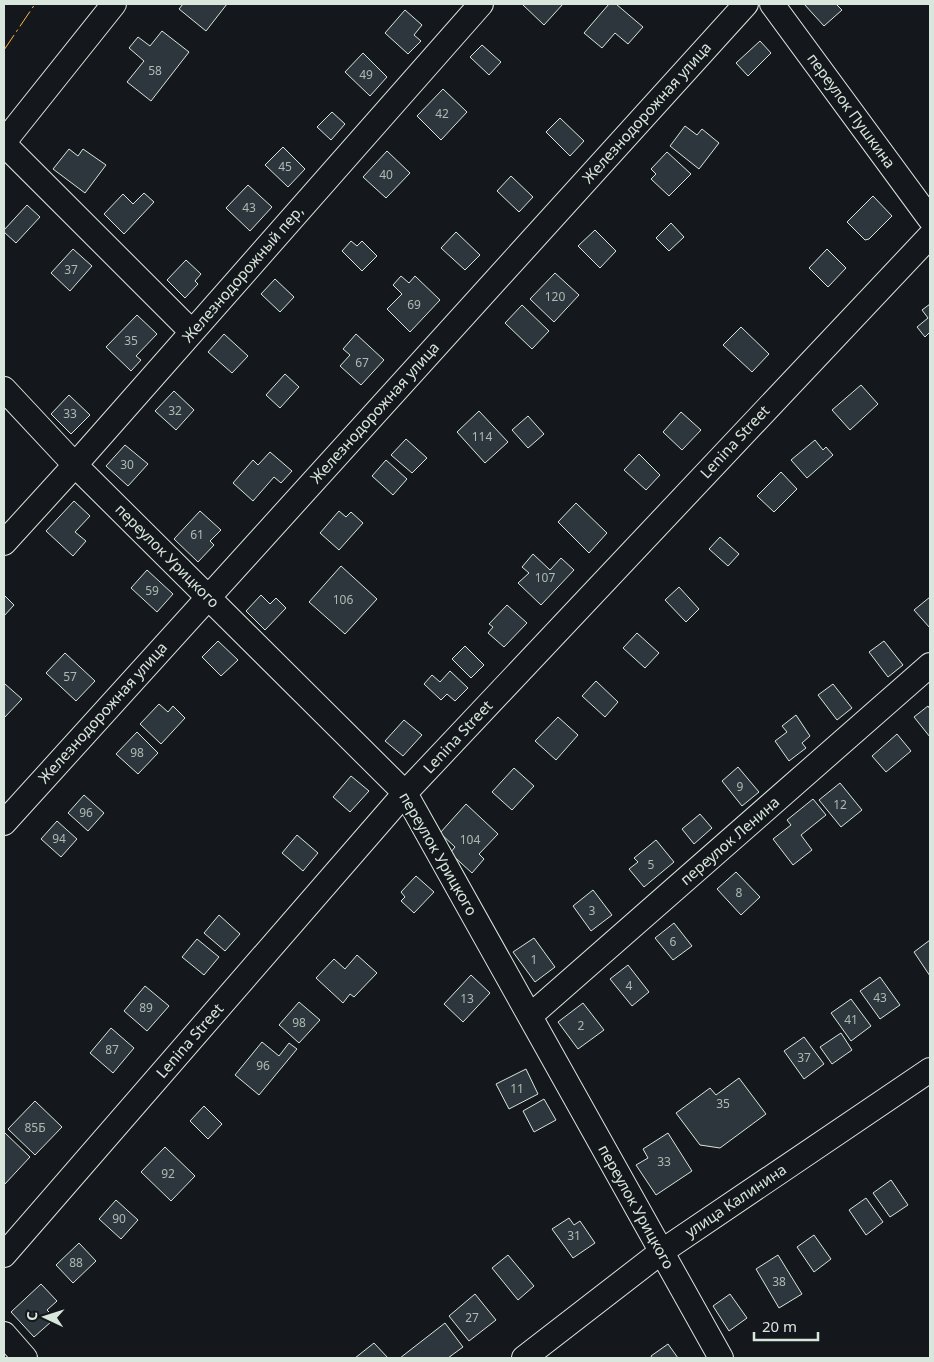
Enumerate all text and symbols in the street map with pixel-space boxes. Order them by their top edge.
street label: Железнодорожная улица [577,37,715,187]
street label: переулок Пушкина [803,49,900,172]
house number: 58 [148,62,162,79]
house number: 49 [359,66,373,83]
house number: 42 [435,105,449,122]
house number: 45 [278,158,292,175]
house number: 40 [379,166,393,183]
house number: 43 [242,199,256,216]
street label: Железнодорожный пер, [177,201,307,346]
house number: 37 [64,261,78,278]
house number: 120 [545,288,565,305]
house number: 69 [407,296,421,313]
house number: 35 [124,332,138,349]
street label: Железнодорожная улица [305,337,443,487]
house number: 67 [355,354,369,371]
street label: Lenina Street [695,400,774,482]
house number: 32 [168,402,182,419]
house number: 33 [63,405,77,422]
house number: 114 [472,428,492,445]
house number: 30 [120,456,134,473]
street label: переулок Урицкого [111,499,224,612]
house number: 61 [190,526,204,543]
house number: 107 [535,569,555,586]
house number: 59 [145,582,159,599]
house number: 106 [333,591,353,608]
street label: Железнодорожная улица [33,637,171,787]
house number: 57 [63,668,77,685]
street label: Lenina Street [418,695,497,777]
house number: 98 [130,744,144,761]
house number: 9 [737,778,744,795]
street label: переулок Урицкого [395,788,482,919]
street label: переулок Ленина [675,792,783,889]
house number: 12 [833,796,847,813]
house number: 96 [79,804,93,821]
house number: 94 [52,830,66,847]
house number: 104 [460,831,480,848]
house number: 5 [648,856,655,873]
house number: 8 [736,884,743,901]
house number: 3 [589,902,596,919]
house number: 6 [670,933,677,950]
house number: 1 [531,951,537,968]
house number: 4 [626,977,633,994]
house number: 43 [873,989,887,1006]
house number: 13 [460,990,474,1007]
street label: Lenina Street [151,998,228,1082]
house number: 89 [139,999,153,1016]
house number: 41 [844,1011,858,1028]
house number: 98 [292,1014,306,1031]
house number: 2 [578,1017,585,1034]
house number: 87 [105,1041,119,1058]
house number: 37 [797,1049,811,1066]
house number: 96 [256,1057,270,1074]
house number: 11 [510,1080,524,1097]
house number: 35 [716,1095,730,1112]
house number: 85Б [24,1119,46,1136]
street label: переулок Урицкого [594,1141,679,1272]
house number: 33 [657,1153,671,1170]
street label: улица Калинина [681,1159,790,1242]
house number: 92 [161,1165,175,1182]
house number: 90 [112,1210,126,1227]
house number: 31 [567,1227,581,1244]
house number: 88 [69,1254,83,1271]
house number: 38 [772,1273,786,1290]
north arrow [20,1292,70,1342]
house number: 27 [465,1309,479,1326]
scale bar [754,1310,818,1342]
text: С [22,1311,41,1321]
text: 20 m [762,1316,797,1336]

